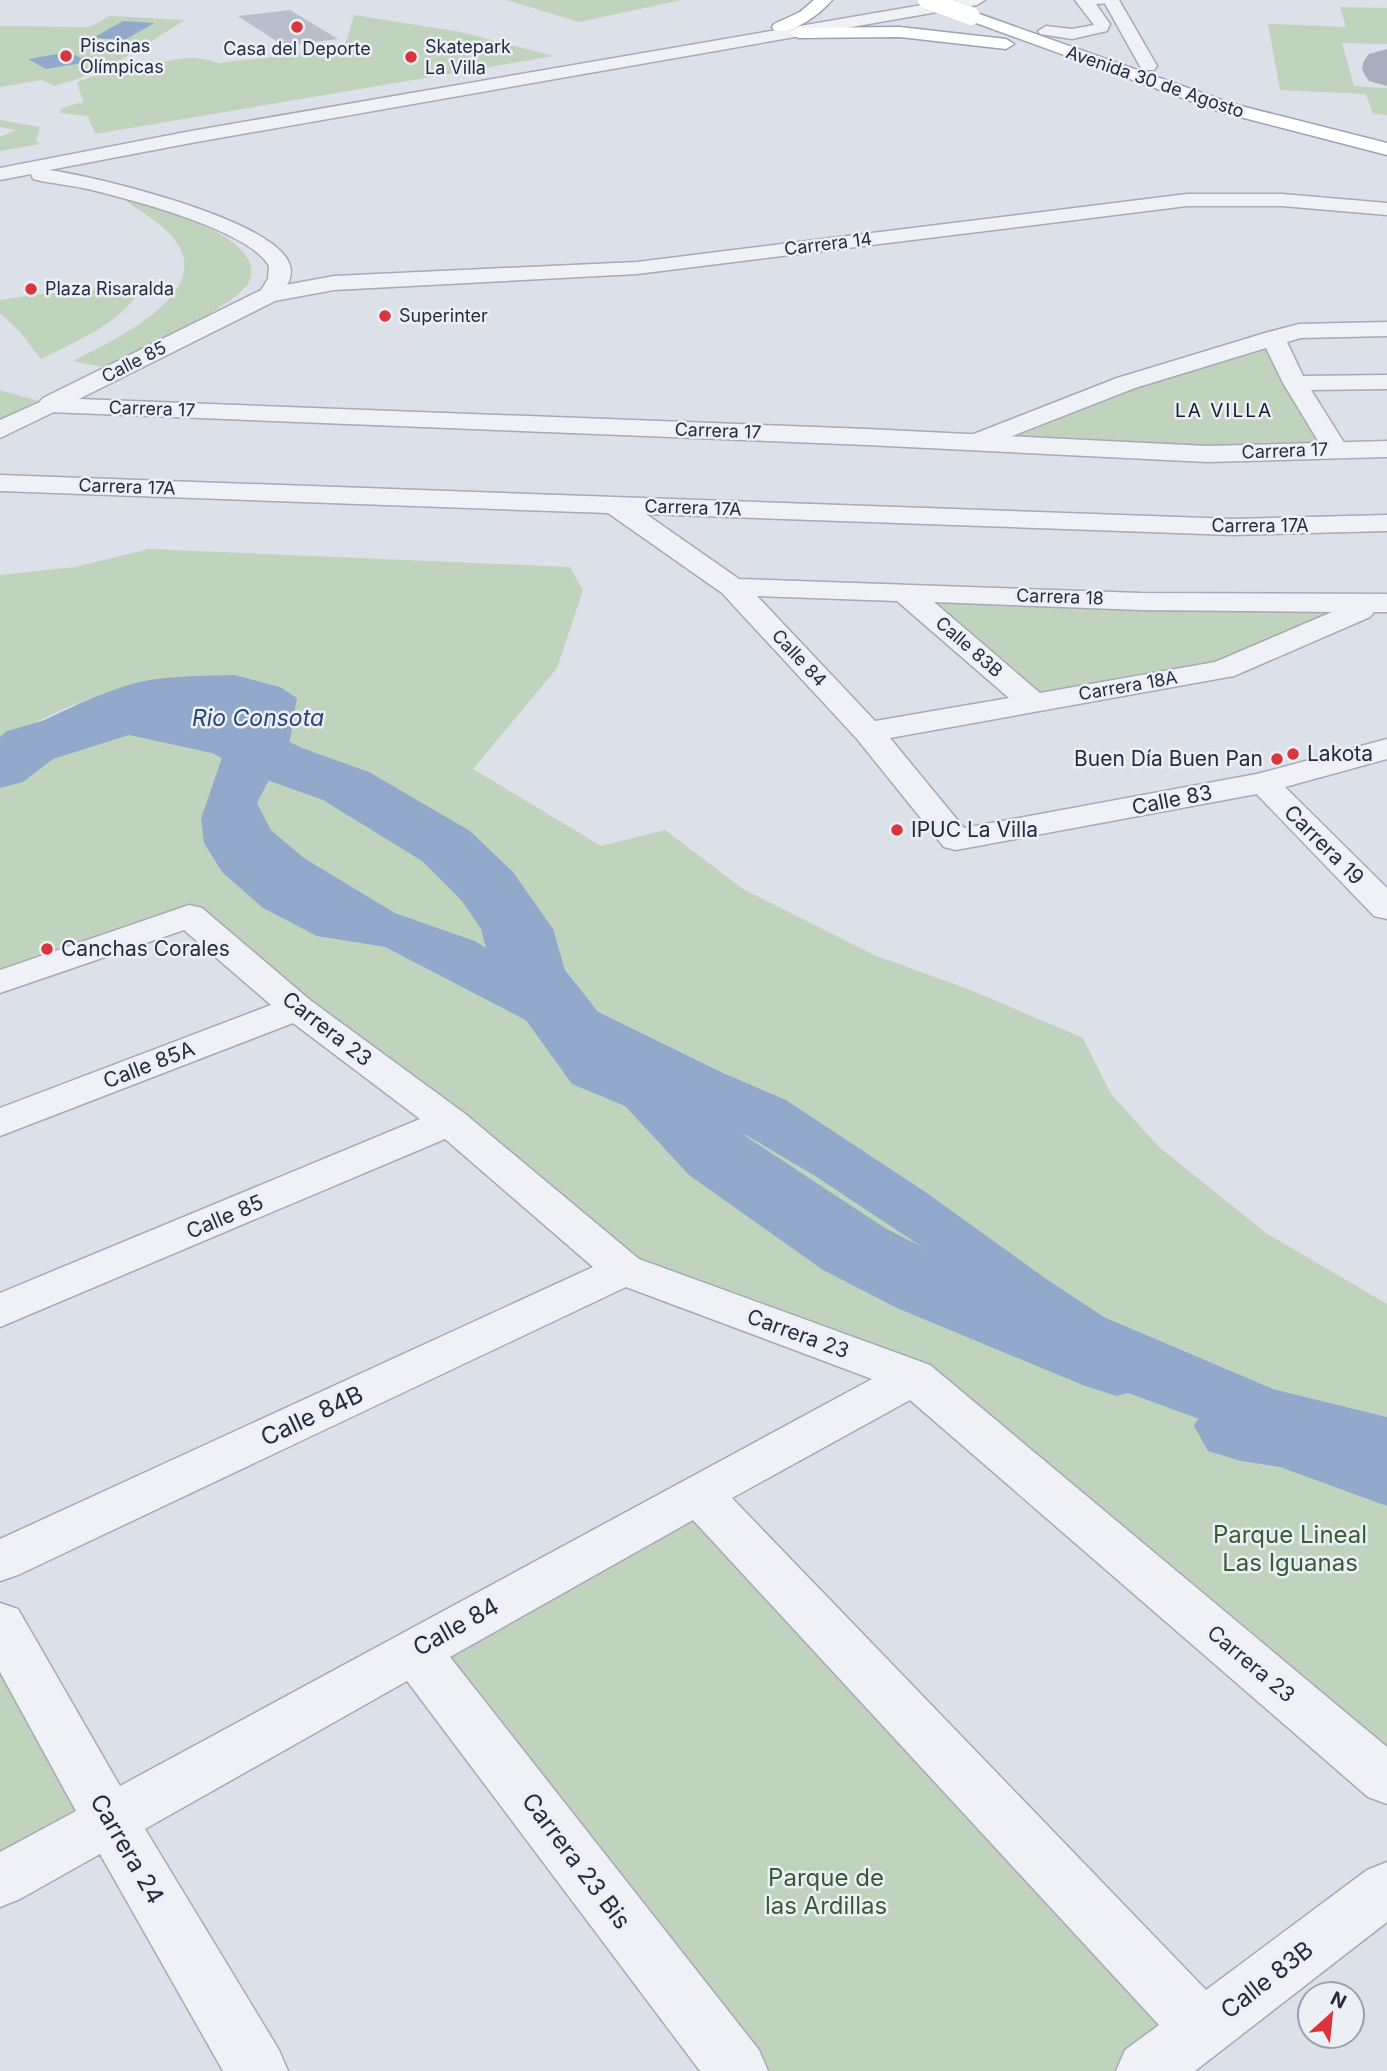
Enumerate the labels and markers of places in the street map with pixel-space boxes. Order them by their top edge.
marker: Casa del Deporte [289,19,305,35]
place label: Piscinas Olímpicas [80,35,164,77]
place label: Skatepark La Villa [425,36,511,78]
place label: Casa del Deporte [223,38,371,59]
marker: Piscinas Olímpicas [58,48,74,64]
marker: Skatepark La Villa [403,49,419,65]
place label: Plaza Risaralda [45,278,174,299]
marker: Plaza Risaralda [23,281,39,297]
place label: Superinter [399,305,488,326]
marker: Superinter [377,308,393,324]
place label: Lakota [1307,741,1373,766]
place label: Buen Día Buen Pan [1074,746,1263,771]
marker: Lakota [1285,746,1301,762]
marker: Buen Día Buen Pan [1269,751,1285,767]
place label: IPUC La Villa [911,817,1038,842]
marker: IPUC La Villa [889,822,905,838]
place label: Canchas Corales [61,936,230,961]
marker: Canchas Corales [39,941,55,957]

